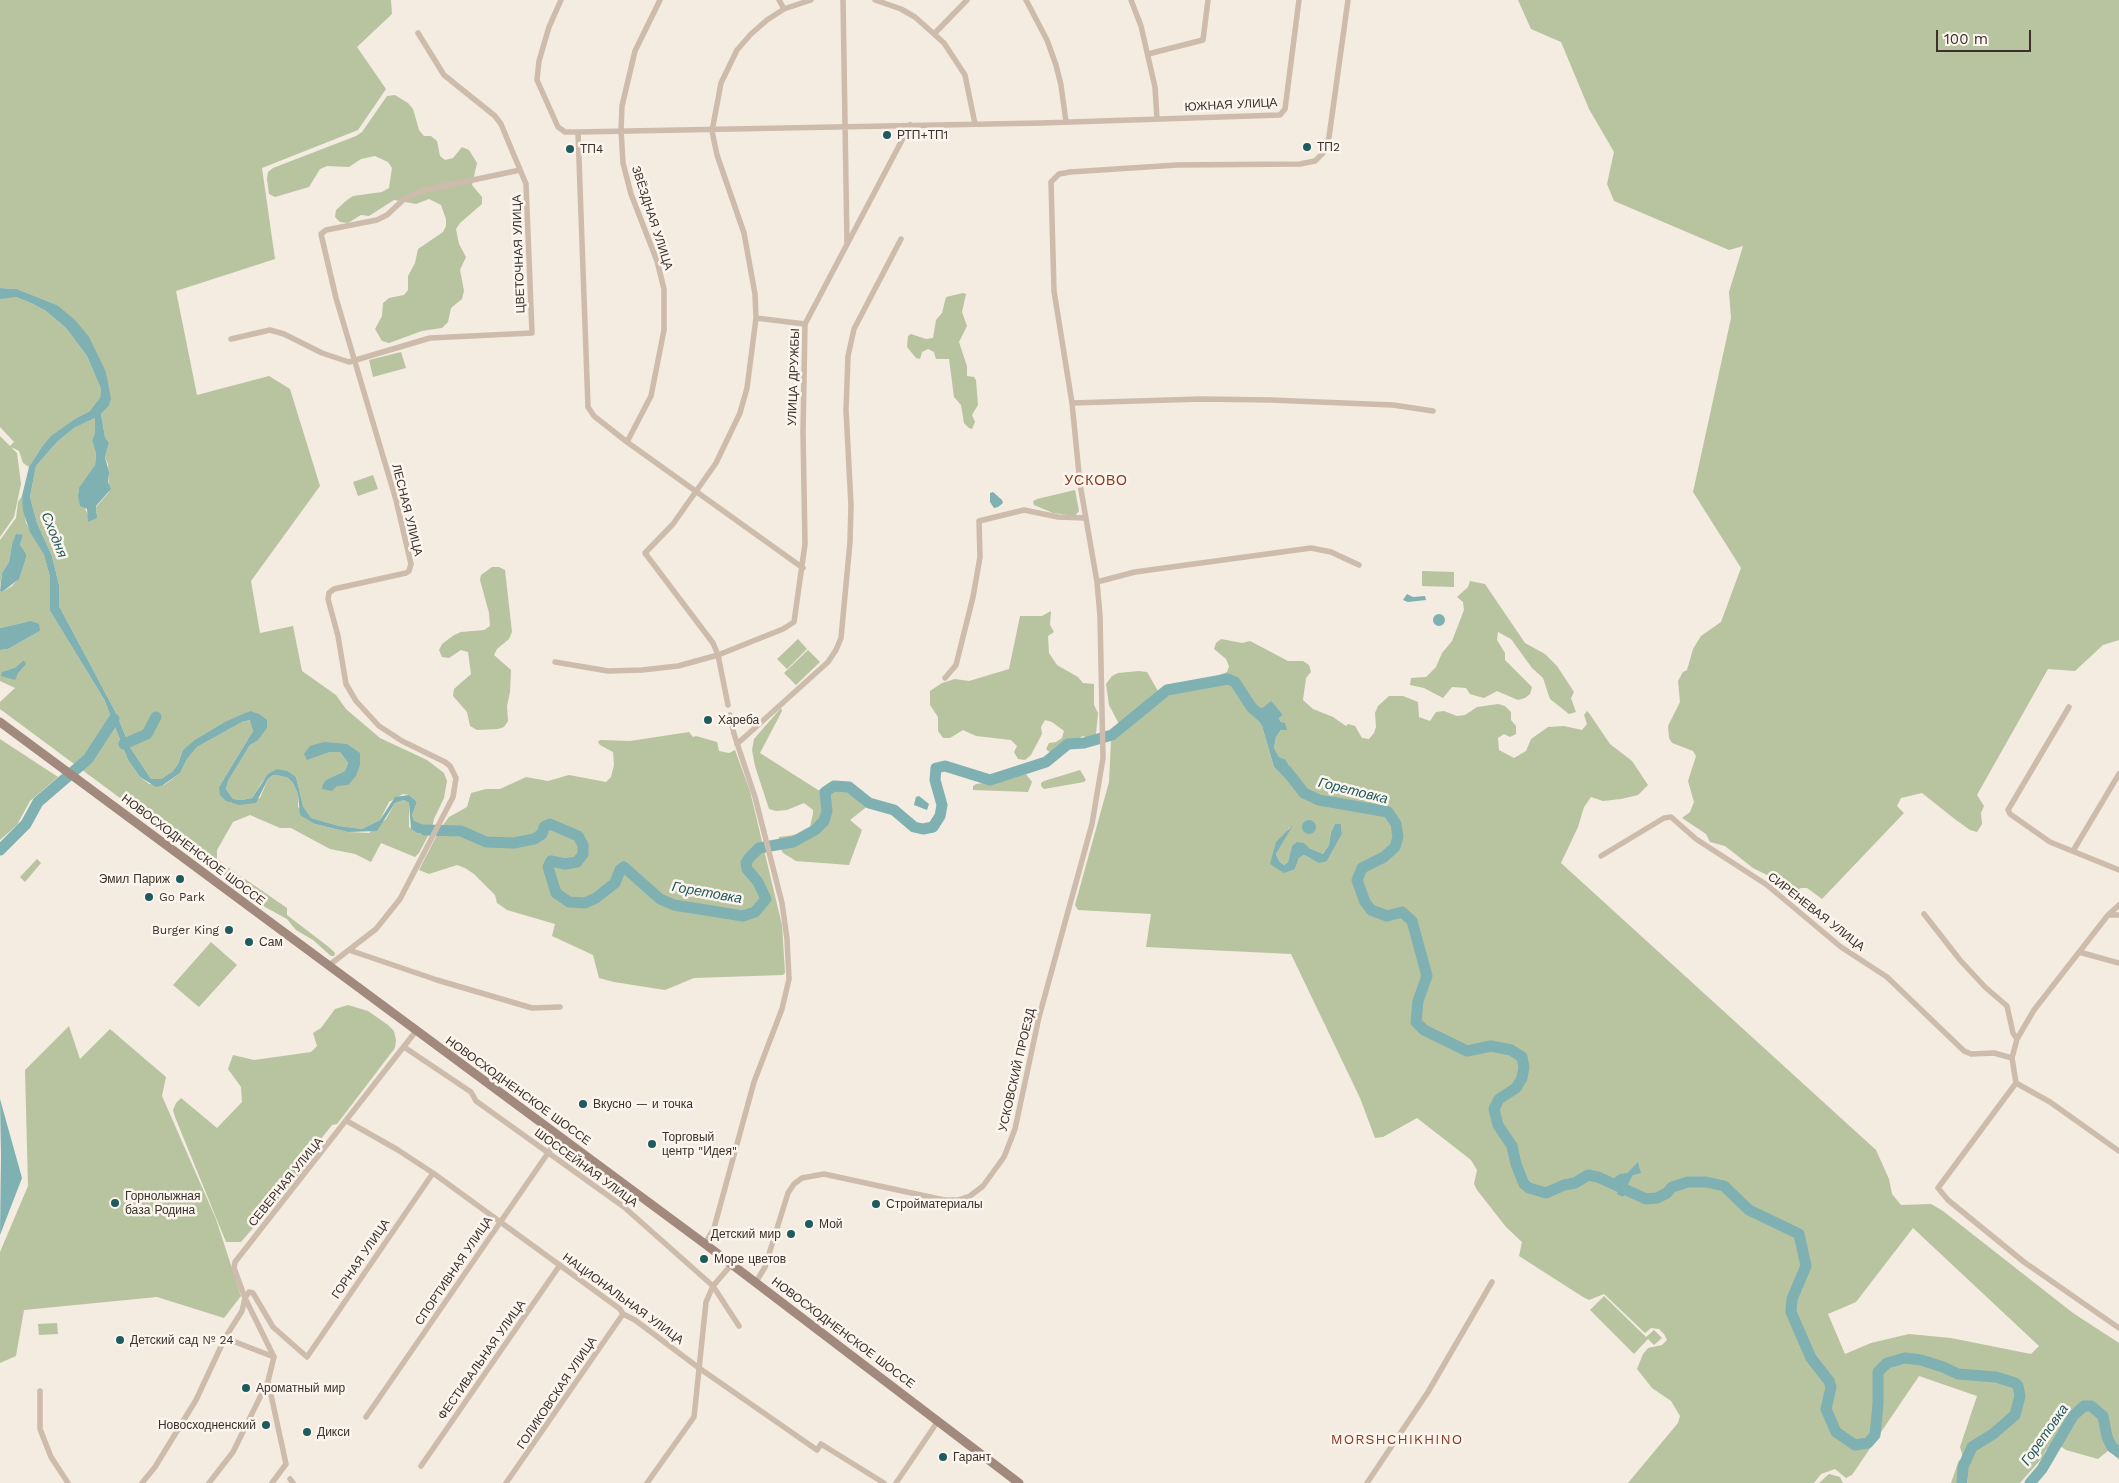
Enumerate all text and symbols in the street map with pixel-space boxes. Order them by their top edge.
scale bar [1939,20,2034,52]
text: 100 m [1944,30,1988,48]
street label: ЮЖНАЯ УЛИЦА [1184,95,1278,115]
place label: РТП+ТП1 [897,128,948,142]
marker: РТП+ТП1 [881,129,893,141]
place label: ТП2 [1317,140,1340,154]
marker: ТП2 [1301,141,1313,153]
place label: ТП4 [580,142,603,156]
marker: ТП4 [564,143,576,155]
street label: ЗВЁЗДНАЯ УЛИЦА [628,164,676,272]
street label: ЦВЕТОЧНАЯ УЛИЦА [510,194,528,314]
street label: УЛИЦА ДРУЖБЫ [785,328,803,426]
street label: ЛЕСНАЯ УЛИЦА [389,462,425,558]
district label: УСКОВО [1063,473,1129,489]
water label: Сходня [37,510,71,560]
place label: Хареба [718,713,759,727]
marker: Хареба [702,714,714,726]
water label: Горетовка [1317,774,1389,808]
street label: НОВОСХОДНЕНСКОЕ ШОССЕ [119,791,267,909]
street label: СИРЕНЕВАЯ УЛИЦА [1765,870,1867,954]
place label: Эмил Париж [99,872,170,886]
marker: Эмил Париж [174,873,186,885]
water label: Горетовка [671,879,743,907]
place label: Go Park [159,890,205,904]
marker: Go Park [143,891,155,903]
place label: Burger King [152,923,219,937]
marker: Burger King [223,924,235,936]
place label: Сам [259,935,283,949]
marker: Сам [243,936,255,948]
street label: УСКОВСКИЙ ПРОЕЗД [996,1007,1038,1133]
street label: НОВОСХОДНЕНСКОЕ ШОССЕ [443,1034,593,1148]
place label: Вкусно — и точка [593,1097,693,1111]
marker: Вкусно — и точка [577,1098,589,1110]
street label: ШОССЕЙНАЯ УЛИЦА [531,1126,641,1210]
place label: Торговый центр "Идея" [662,1130,737,1158]
street label: СЕВЕРНАЯ УЛИЦА [246,1134,326,1230]
marker: Торговый центр "Идея" [646,1138,658,1150]
place label: Горнолыжная база Родина [125,1189,201,1217]
marker: Горнолыжная база Родина [109,1197,121,1209]
place label: Стройматериалы [886,1197,983,1211]
marker: Стройматериалы [870,1198,882,1210]
street label: СПОРТИВНАЯ УЛИЦА [412,1214,496,1328]
street label: ГОРНАЯ УЛИЦА [329,1216,393,1302]
place label: Мой [819,1217,843,1231]
marker: Мой [803,1218,815,1230]
place label: Детский мир [711,1227,781,1241]
marker: Детский мир [785,1228,797,1240]
street label: НАЦИОНАЛЬНАЯ УЛИЦА [560,1250,686,1348]
place label: Море цветов [714,1252,786,1266]
marker: Море цветов [698,1253,710,1265]
street label: НОВОСХОДНЕНСКОЕ ШОССЕ [769,1274,917,1392]
street label: ФЕСТИВАЛЬНАЯ УЛИЦА [435,1297,529,1423]
place label: Детский сад № 24 [130,1333,233,1347]
marker: Детский сад № 24 [114,1334,126,1346]
street label: ГОЛИКОВСКАЯ УЛИЦА [514,1334,600,1452]
place label: Ароматный мир [256,1381,345,1395]
marker: Ароматный мир [240,1382,252,1394]
water label: Горетовка [2018,1401,2072,1469]
place label: Новосходненский [158,1418,256,1432]
marker: Новосходненский [260,1419,272,1431]
place label: Дикси [317,1425,350,1439]
marker: Дикси [301,1426,313,1438]
district label: MORSHCHIKHINO [1329,1432,1465,1448]
place label: Гарант [953,1450,991,1464]
marker: Гарант [937,1451,949,1463]

